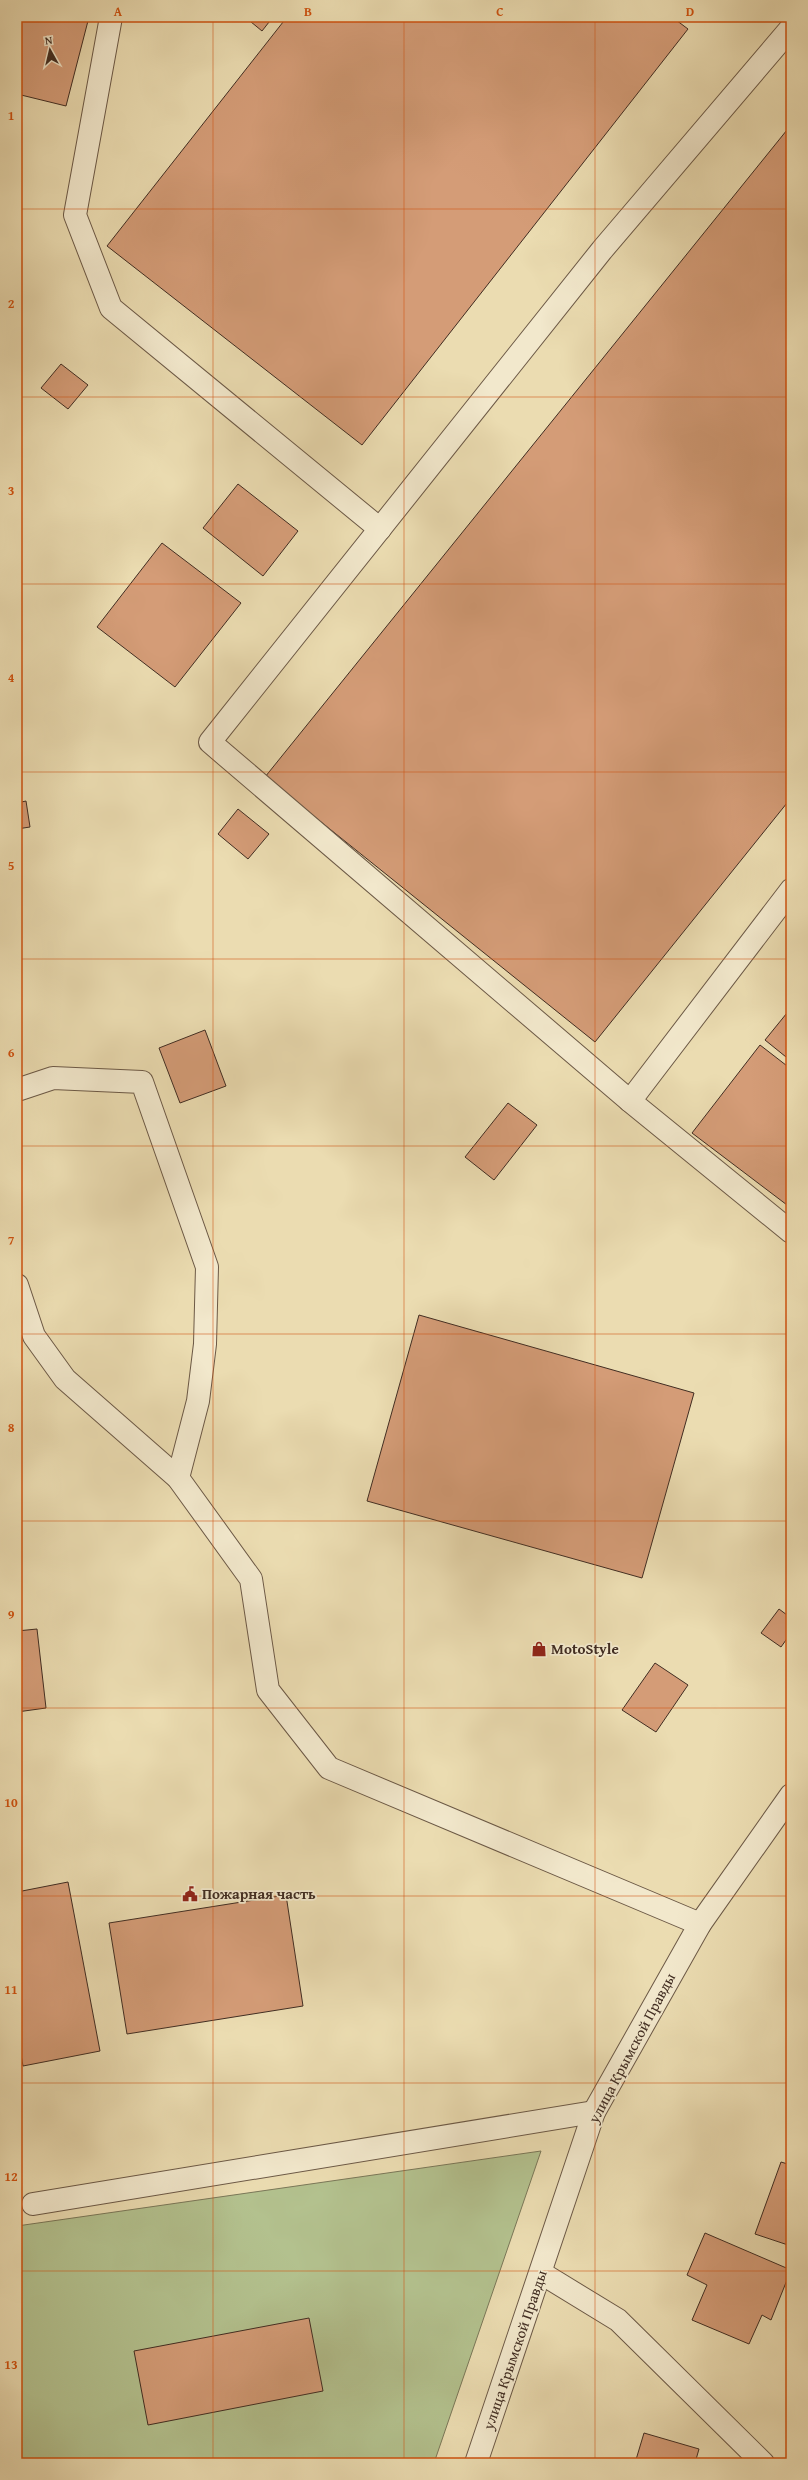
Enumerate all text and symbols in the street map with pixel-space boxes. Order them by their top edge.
text: A [114,2,123,21]
text: B [304,2,312,21]
text: C [496,2,504,21]
text: D [686,2,694,21]
north arrow [30,30,70,70]
text: N [44,32,54,49]
text: 1 [8,106,14,125]
text: 2 [8,294,15,313]
text: 3 [8,481,14,500]
text: 4 [8,668,15,687]
text: 5 [8,856,15,875]
text: 6 [8,1043,15,1062]
text: 7 [8,1231,15,1250]
text: 8 [8,1418,15,1437]
text: 9 [8,1605,15,1624]
place label: MotoStyle [551,1638,619,1659]
shop icon: MotoStyle [530,1640,548,1658]
text: 10 [4,1793,18,1812]
place label: Пожарная часть [202,1883,316,1904]
public building icon: Пожарная часть [181,1885,199,1903]
street label: улица Крымской Правды [582,1968,680,2128]
text: 11 [4,1980,18,1999]
text: 12 [4,2167,18,2186]
street label: улица Крымской Правды [477,2267,552,2433]
text: 13 [4,2355,18,2374]

